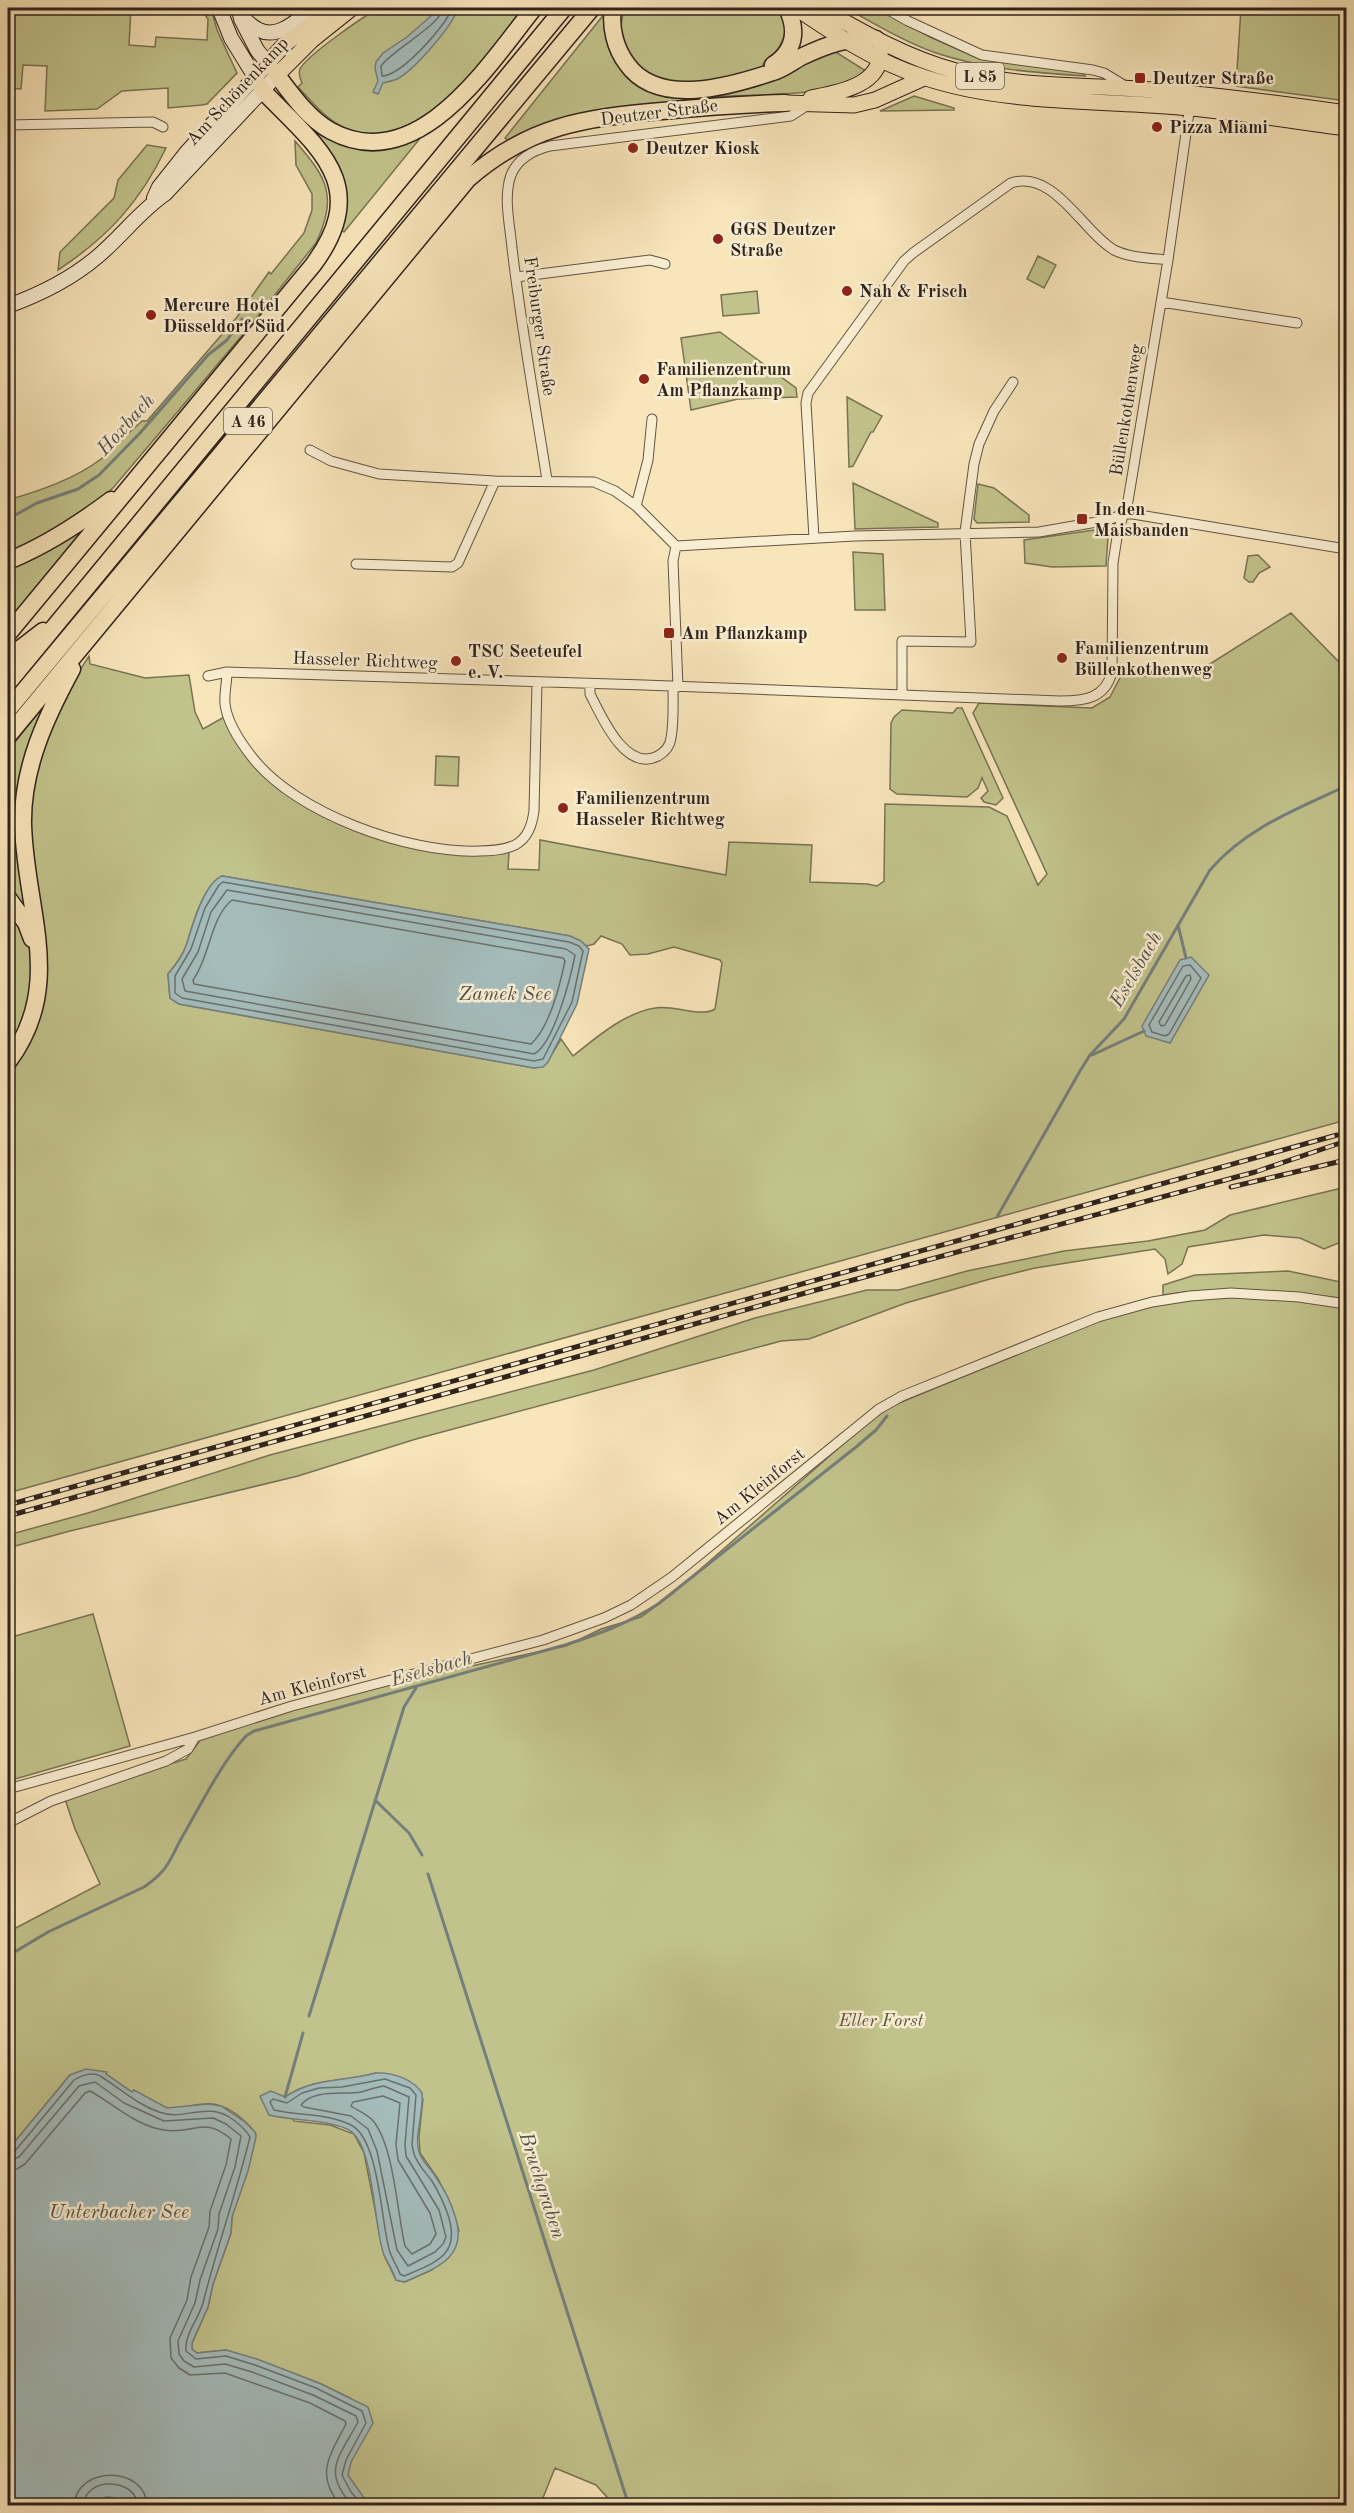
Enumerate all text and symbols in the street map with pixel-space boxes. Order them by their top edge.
street label: Am Schönenkamp [183,34,292,149]
road number: L 85 [956,63,1004,89]
place label: Deutzer Straße [1152,70,1274,88]
marker: Deutzer Straße [1133,71,1147,85]
street label: Deutzer Straße [599,97,719,129]
place label: Pizza Miami [1169,119,1268,137]
marker: Pizza Miami [1150,120,1164,134]
place label: Deutzer Kiosk [645,140,760,158]
marker: Deutzer Kiosk [626,141,640,155]
place label: GGS Deutzer Straße [730,221,836,260]
marker: GGS Deutzer Straße [711,232,725,246]
street label: Freiburger Straße [520,255,558,397]
place label: Nah & Frisch [859,283,968,301]
marker: Nah & Frisch [840,284,854,298]
place label: Mercure Hotel Düsseldorf Süd [163,297,286,336]
marker: Mercure Hotel Düsseldorf Süd [144,308,158,322]
street label: Büllenkothenweg [1108,343,1146,477]
place label: Familienzentrum Am Pflanzkamp [656,361,791,400]
marker: Familienzentrum Am Pflanzkamp [637,372,651,386]
water label: Hoxbach [93,391,159,461]
road number: A 46 [224,408,272,434]
place label: In den Maisbanden [1094,501,1189,540]
marker: In den Maisbanden [1075,512,1089,526]
place label: Am Pflanzkamp [681,625,808,643]
marker: Am Pflanzkamp [662,626,676,640]
place label: Familienzentrum Büllenkothenweg [1074,640,1212,679]
place label: TSC Seeteufel e. V. [468,643,583,682]
street label: Hasseler Richtweg [292,649,438,673]
marker: Familienzentrum Büllenkothenweg [1055,651,1069,665]
marker: TSC Seeteufel e. V. [449,654,463,668]
place label: Familienzentrum Hasseler Richtweg [575,790,725,829]
marker: Familienzentrum Hasseler Richtweg [556,801,570,815]
water label: Eselsbach [1107,929,1166,1012]
water label: Zamek See [459,985,551,1005]
street label: Am Kleinforst [711,1445,808,1529]
water label: Eselsbach [388,1649,475,1691]
street label: Am Kleinforst [256,1663,368,1709]
park label: Eller Forst [838,2012,924,2030]
water label: Bruchgraben [514,2129,568,2241]
water label: Unterbacher See [49,2203,189,2223]

